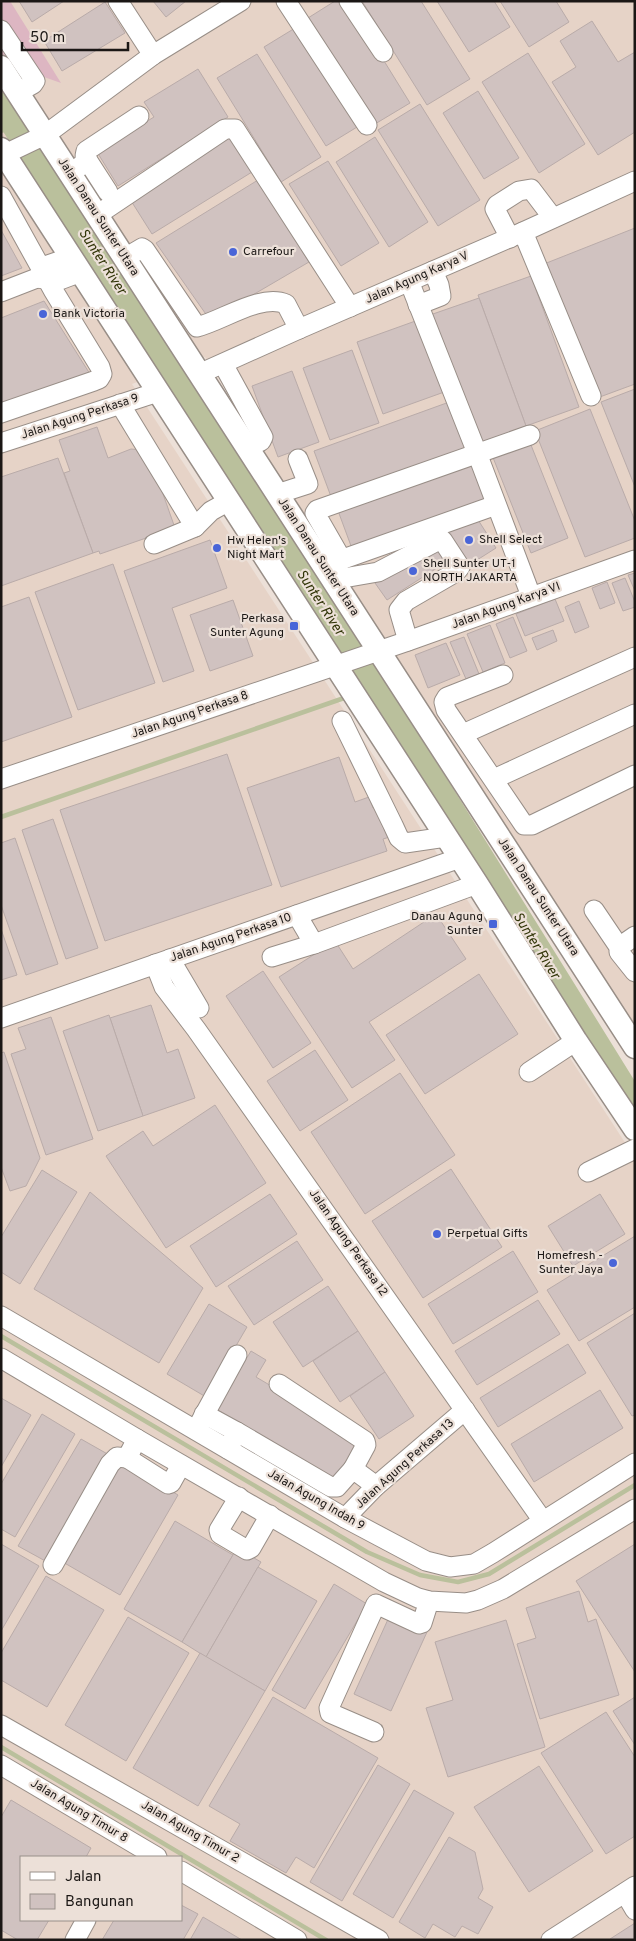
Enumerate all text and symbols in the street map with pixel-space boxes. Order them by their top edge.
scale bar [22,20,129,52]
text: 50 m [30,29,65,48]
street label: Jalan Danau Sunter Utara [54,155,142,279]
water label: Sunter River [74,226,131,300]
place label: Carrefour [243,244,295,260]
marker: Carrefour [227,246,239,258]
street label: Jalan Agung Karya V [363,248,471,308]
place label: Bank Victoria [53,306,125,322]
marker: Bank Victoria [37,308,49,320]
street label: Jalan Agung Perkasa 9 [19,390,141,444]
street label: Jalan Danau Sunter Utara [274,495,362,619]
place label: Shell Select [479,532,542,548]
place label: Hw Helen's Night Mart [227,533,286,563]
marker: Shell Select [463,534,475,546]
marker: Hw Helen's Night Mart [211,542,223,554]
place label: Shell Sunter UT-1 NORTH JAKARTA [423,556,517,586]
marker: Shell Sunter UT-1 NORTH JAKARTA [407,565,419,577]
water label: Sunter River [292,567,349,641]
street label: Jalan Agung Karya VI [449,579,563,633]
place label: Perkasa Sunter Agung [210,611,284,641]
marker: Perkasa Sunter Agung [288,620,300,632]
street label: Jalan Agung Perkasa 8 [129,687,251,743]
street label: Jalan Danau Sunter Utara [494,835,582,959]
place label: Danau Agung Sunter [411,909,483,939]
water label: Sunter River [509,909,564,984]
street label: Jalan Agung Perkasa 10 [168,910,294,966]
marker: Danau Agung Sunter [487,918,499,930]
street label: Jalan Agung Perkasa 12 [305,1186,391,1300]
place label: Perpetual Gifts [447,1226,528,1242]
marker: Perpetual Gifts [431,1228,443,1240]
place label: Homefresh - Sunter Jaya [537,1248,603,1278]
marker: Homefresh - Sunter Jaya [607,1257,619,1269]
street label: Jalan Agung Perkasa 13 [352,1415,458,1513]
street label: Jalan Agung Indah 9 [264,1466,368,1534]
street label: Jalan Agung Timur 8 [27,1776,131,1846]
street label: Jalan Agung Timur 2 [138,1797,242,1867]
legend [20,1856,182,1921]
text: Jalan [65,1868,102,1887]
text: Bangunan [65,1893,134,1912]

